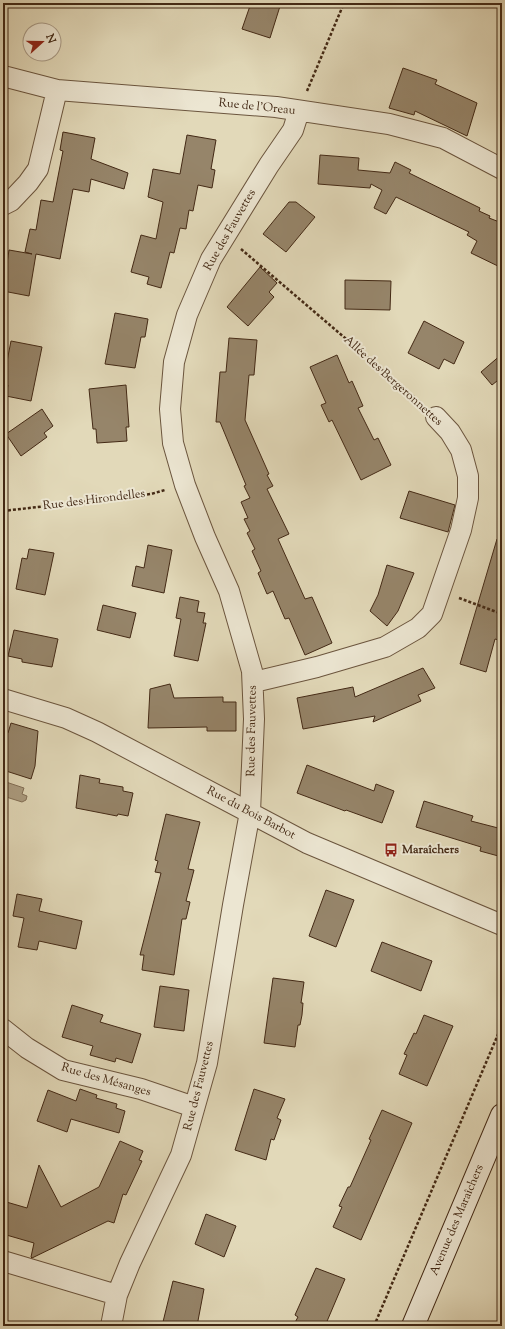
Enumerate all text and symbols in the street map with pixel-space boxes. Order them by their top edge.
north arrow [22,22,62,62]
text: N [41,31,60,46]
street label: Rue de l'Oreau [218,94,296,120]
street label: Rue des Fauvettes [199,186,261,274]
street label: Allée des Bergeronnettes [339,332,447,431]
street label: Rue des Hirondelles [42,485,146,515]
street label: Rue des Fauvettes [242,685,262,777]
street label: Rue du Bois Barbot [203,782,299,844]
place label: Maraîchers [401,841,459,859]
bus stop icon: Maraîchers [383,842,399,858]
street label: Rue des Fauvettes [179,1039,219,1133]
street label: Rue des Mésanges [59,1059,153,1101]
street label: Avenue des Maraîchers [425,1161,489,1278]

